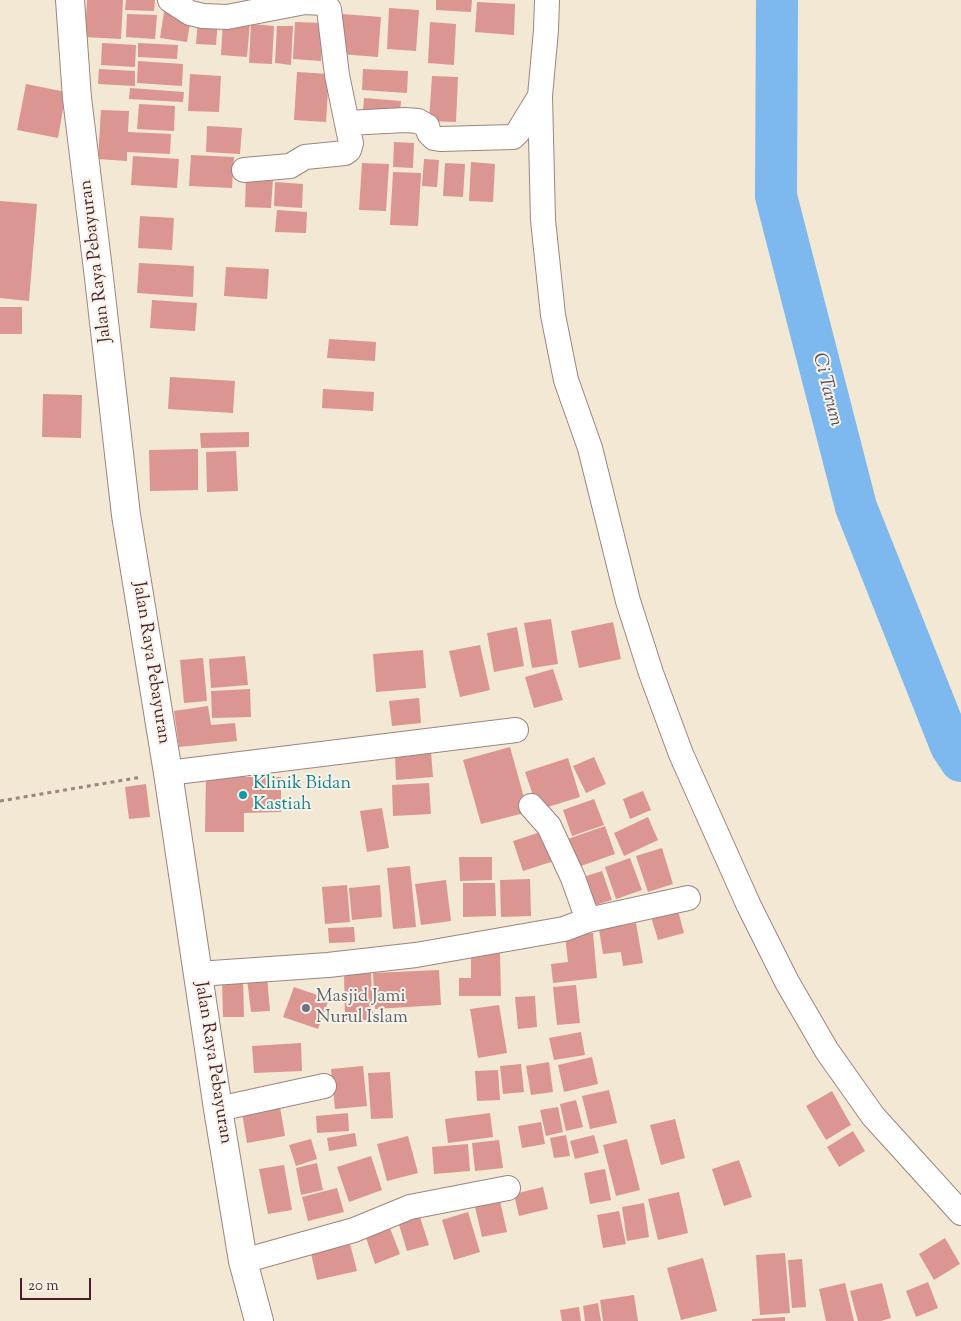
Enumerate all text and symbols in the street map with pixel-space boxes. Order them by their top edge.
street label: Jalan Raya Pebayuran [76,178,118,344]
water label: Ci Tarum [806,351,846,429]
street label: Jalan Raya Pebayuran [127,580,173,746]
place label: Klinik Bidan Kastiah [253,774,351,816]
marker: Klinik Bidan Kastiah [237,789,249,801]
street label: Jalan Raya Pebayuran [189,980,235,1146]
place label: Masjid Jami Nurul Islam [316,987,408,1030]
marker: Masjid Jami Nurul Islam [300,1002,312,1014]
scale bar [22,1268,94,1300]
text: 20 m [28,1276,59,1297]

